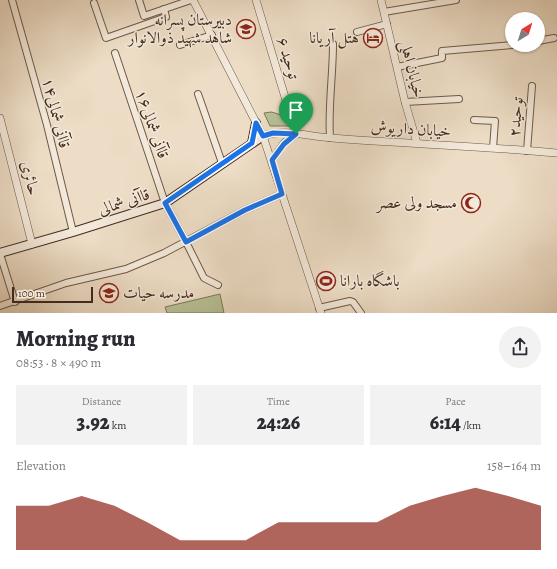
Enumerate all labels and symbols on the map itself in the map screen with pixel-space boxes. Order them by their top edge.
place label: دبیرستان پسرانه شاهد شهید ذوالانوار [126,9,232,49]
north arrow [505,12,545,52]
school or university icon: دبیرستان پسرانه شاهد شهید ذوالانوار [235,18,257,40]
place label: هتل آریانا [309,27,359,49]
hotel icon: هتل آریانا [362,27,384,49]
street label: ۶ توحید [271,34,305,83]
street label: خیابان اهلی [394,38,430,100]
street label: قاآنی شمالی۱۴ [37,75,75,151]
street label: قاآنی شمالی۱۶ [130,86,174,162]
pin [279,93,313,134]
street label: توحید۲ [503,95,529,138]
street label: خیابان داریوش [370,115,452,143]
street label: حائری [15,158,45,198]
street label: قاآنی شمالی [95,183,153,221]
place label: مسجد ولی عصر [375,192,457,214]
mosque icon: مسجد ولی عصر [460,192,482,214]
sports icon: باشگاه بارانا [315,270,337,292]
place label: باشگاه بارانا [340,270,400,292]
school or university icon: مدرسه حیات [98,282,120,304]
place label: مدرسه حیات [123,282,194,304]
scale bar [12,285,93,304]

